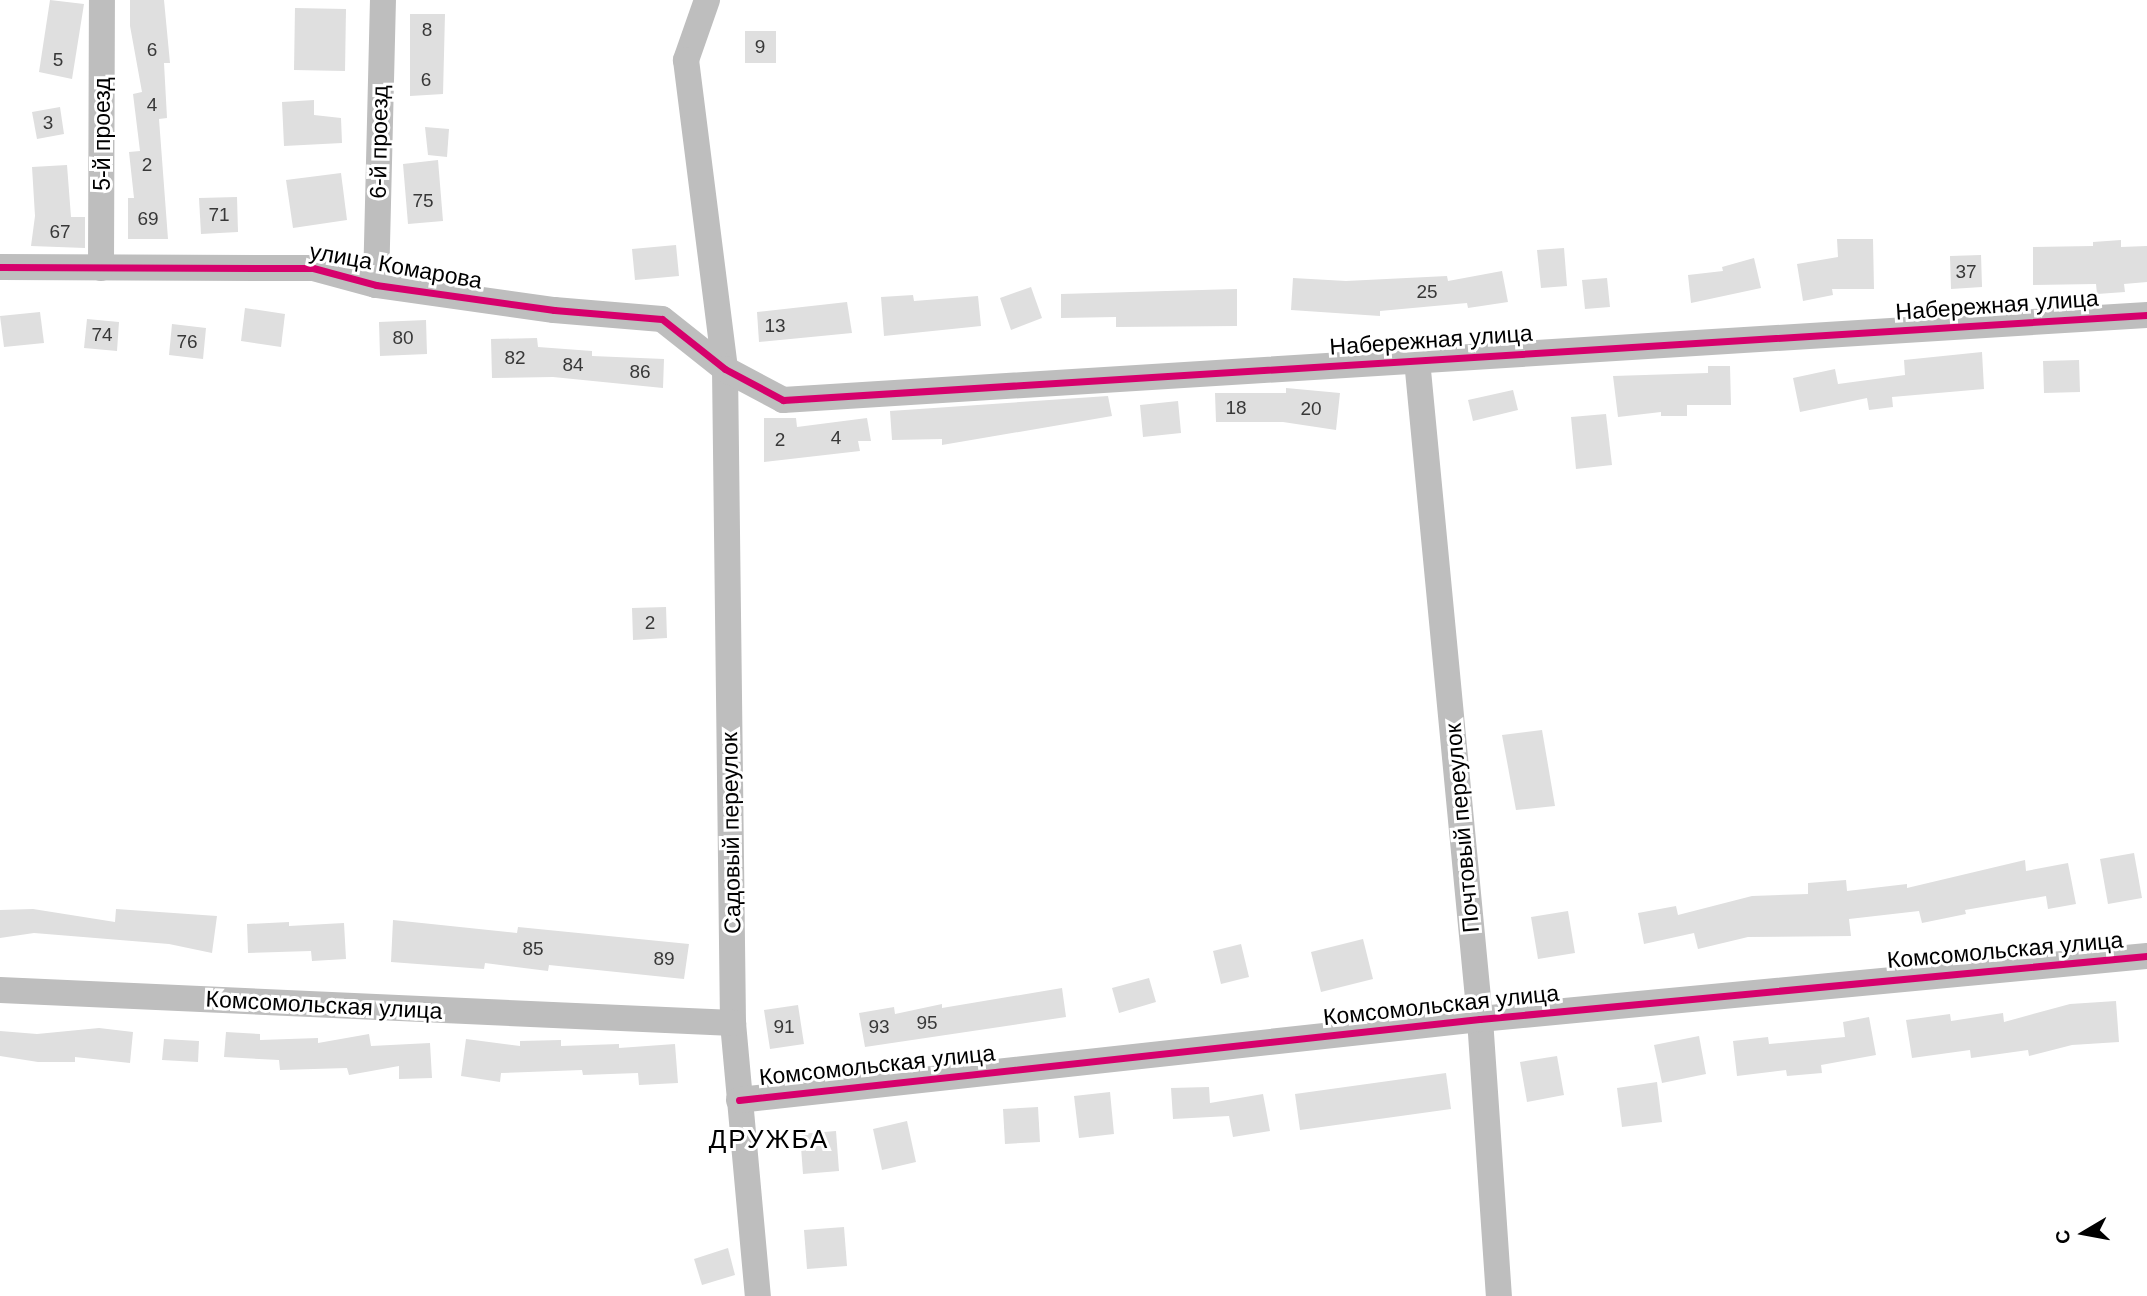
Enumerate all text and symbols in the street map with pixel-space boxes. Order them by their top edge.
house number: 8 [422,19,432,41]
house number: 9 [755,36,765,58]
house number: 6 [147,39,157,61]
house number: 5 [53,49,63,71]
house number: 6 [421,69,431,91]
street label: 5-й проезд [88,77,116,191]
street label: 6-й проезд [364,85,394,199]
house number: 4 [147,94,157,116]
house number: 3 [43,112,53,134]
house number: 2 [142,154,152,176]
house number: 75 [412,190,434,212]
house number: 71 [208,204,230,226]
house number: 69 [137,208,159,230]
house number: 67 [49,221,71,243]
street label: улица Комарова [308,237,484,295]
house number: 37 [1955,261,1977,283]
house number: 25 [1416,281,1438,303]
street label: Набережная улица [1895,284,2099,326]
house number: 13 [764,315,786,337]
street label: Набережная улица [1329,319,1533,361]
house number: 74 [91,324,113,346]
house number: 80 [392,327,414,349]
house number: 76 [176,331,198,353]
house number: 82 [504,347,526,369]
house number: 84 [562,354,584,376]
house number: 86 [629,361,651,383]
house number: 18 [1225,397,1247,419]
house number: 20 [1300,398,1322,420]
house number: 4 [831,427,841,449]
house number: 2 [775,429,785,451]
house number: 2 [645,612,655,634]
street label: Почтовый переулок [1439,722,1485,934]
street label: Садовый переулок [715,732,747,934]
street label: Комсомольская улица [1886,926,2124,974]
house number: 85 [522,938,544,960]
house number: 89 [653,948,675,970]
street label: Комсомольская улица [1322,979,1560,1031]
street label: Комсомольская улица [205,985,443,1025]
house number: 95 [916,1012,938,1034]
house number: 91 [773,1016,795,1038]
house number: 93 [868,1016,890,1038]
street label: Комсомольская улица [758,1039,996,1091]
district label: ДРУЖБА [709,1124,829,1156]
north arrow [2049,1198,2119,1268]
text: С [2051,1228,2074,1245]

